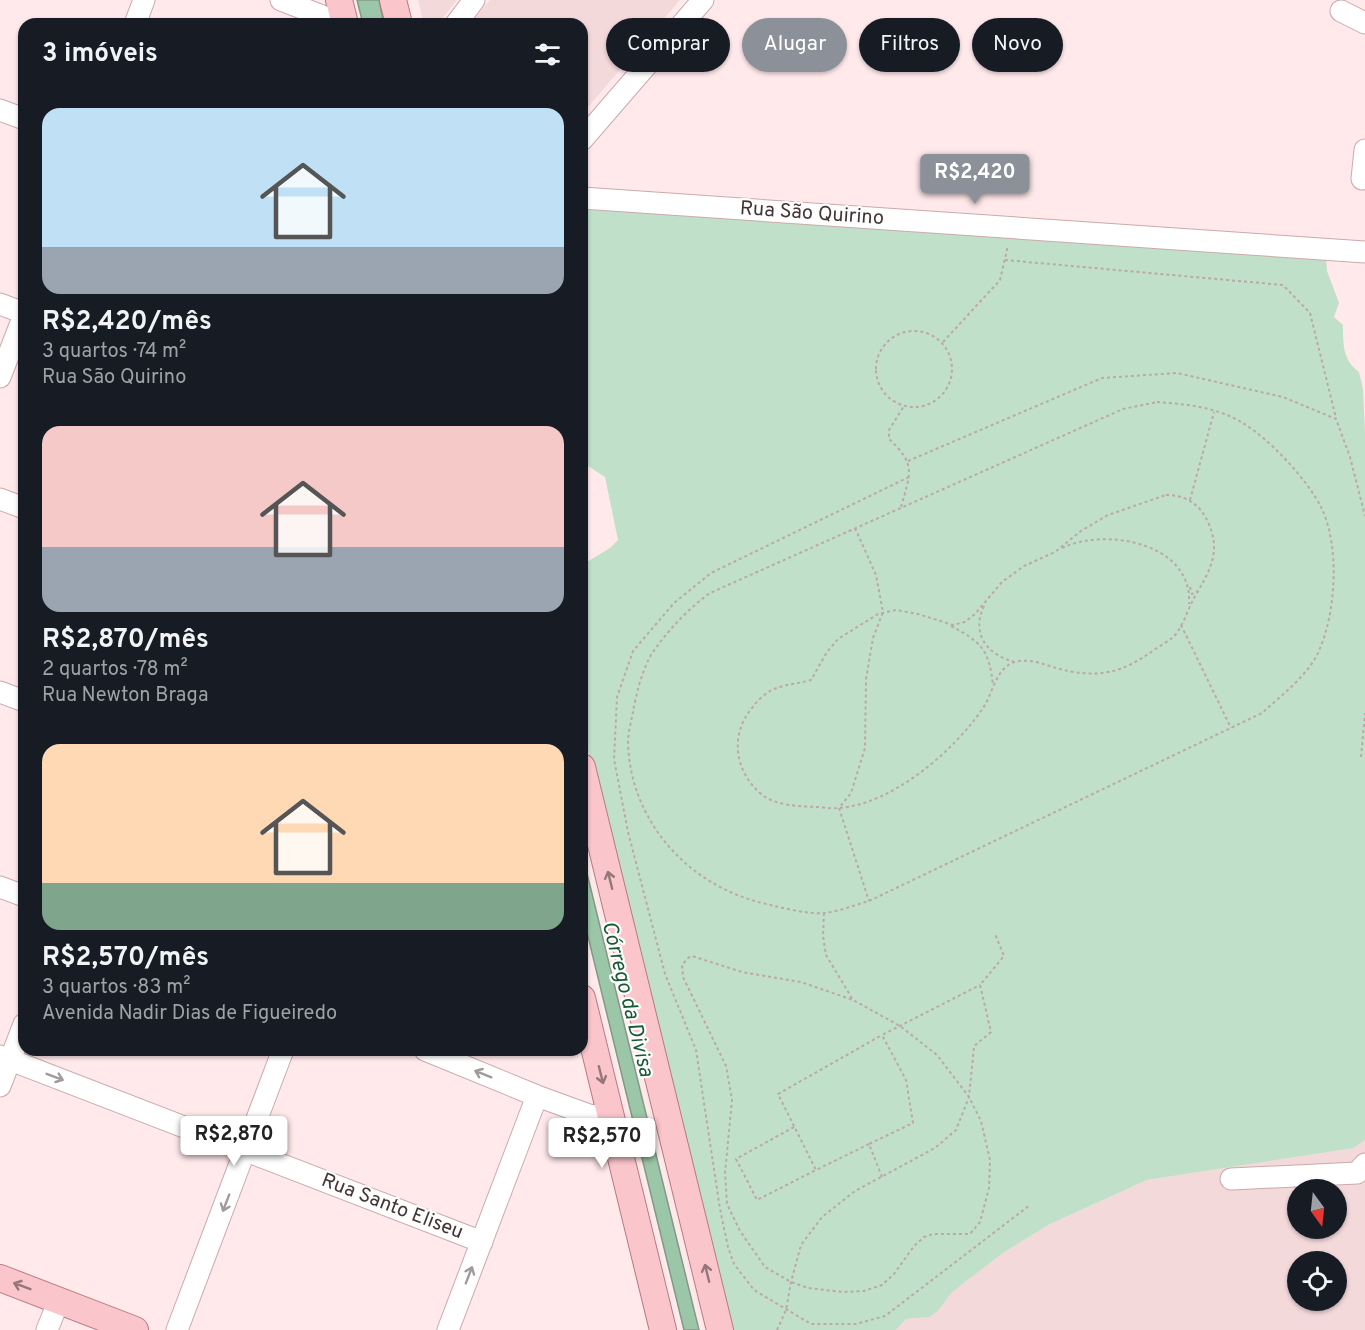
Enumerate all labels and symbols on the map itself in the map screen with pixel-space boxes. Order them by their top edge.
pin: R$2,420 [920,154,1030,205]
street label: Rua São Quirino [739,196,885,232]
one-way arrow [603,871,615,890]
water label: Córrego da Divisa [595,918,659,1080]
one-way arrow [595,1066,607,1085]
one-way arrow [474,1068,493,1079]
one-way arrow [45,1072,63,1083]
pin: R$2,870 [179,1116,289,1167]
pin: R$2,570 [547,1118,657,1169]
street label: Rua Santo Eliseu [317,1168,467,1246]
north arrow [1287,1179,1347,1239]
one-way arrow [219,1193,230,1212]
one-way arrow [700,1264,712,1283]
one-way arrow [464,1266,475,1285]
one-way arrow [13,1280,31,1291]

